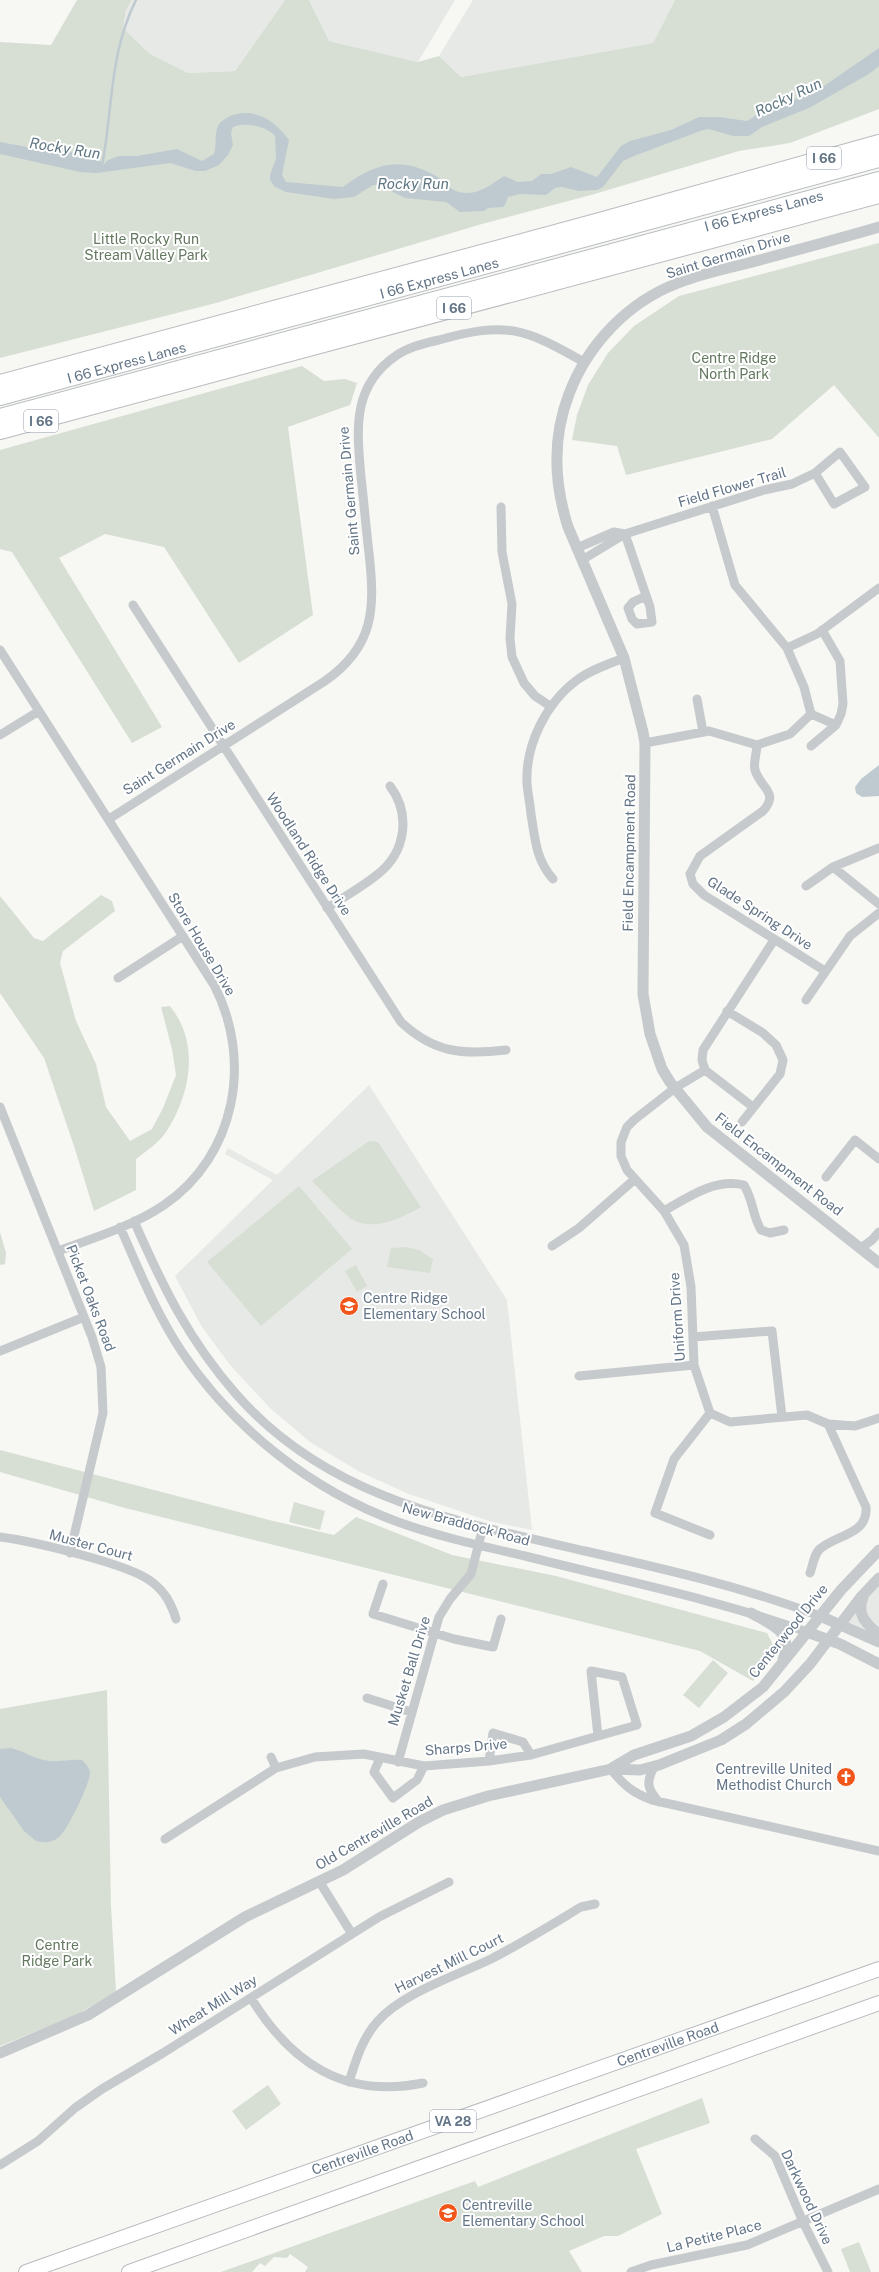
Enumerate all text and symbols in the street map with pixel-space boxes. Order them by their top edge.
water label: Rocky Run [752,74,824,120]
water label: Rocky Run [28,134,102,162]
road number: I 66 [807,147,841,169]
water label: Rocky Run [377,175,449,192]
street label: I 66 Express Lanes [703,187,825,235]
street label: Saint Germain Drive [664,228,792,282]
park label: Little Rocky Run Stream Valley Park [84,231,208,263]
street label: I 66 Express Lanes [378,254,500,302]
road number: I 66 [437,297,471,319]
street label: I 66 Express Lanes [65,339,188,386]
park label: Centre Ridge North Park [692,350,777,382]
road number: I 66 [24,410,58,432]
street label: Saint Germain Drive [335,426,363,556]
street label: Field Flower Trail [676,464,788,510]
street label: Saint Germain Drive [120,716,238,798]
street label: Field Encampment Road [620,774,638,932]
street label: Woodland Ridge Drive [263,790,355,918]
street label: Glade Spring Drive [704,873,816,953]
street label: Store House Drive [165,890,239,998]
street label: Field Encampment Road [712,1109,846,1219]
street label: Picket Oaks Road [63,1242,119,1354]
street label: Uniform Drive [666,1272,688,1362]
place label: Centre Ridge Elementary School [363,1290,486,1322]
school or university icon: Centre Ridge Elementary School [338,1295,360,1317]
street label: New Braddock Road [400,1499,532,1549]
street label: Muster Court [47,1526,135,1564]
street label: Centerwood Drive [745,1581,831,1681]
street label: Musket Ball Drive [385,1614,433,1728]
street label: Sharps Drive [424,1735,508,1759]
place label: Centreville United Methodist Church [715,1761,832,1793]
church icon: Centreville United Methodist Church [835,1766,857,1788]
street label: Old Centreville Road [313,1793,435,1873]
street label: Harvest Mill Court [392,1930,506,1996]
park label: Centre Ridge Park [22,1937,93,1969]
street label: Wheat Mill Way [166,1971,260,2038]
street label: Centreville Road [615,2019,721,2069]
road number: VA 28 [430,2110,476,2132]
street label: Centreville Road [309,2127,415,2178]
street label: Darkwood Drive [778,2147,836,2247]
place label: Centreville Elementary School [462,2197,585,2229]
school or university icon: Centreville Elementary School [437,2202,459,2224]
street label: La Petite Place [665,2216,763,2256]

